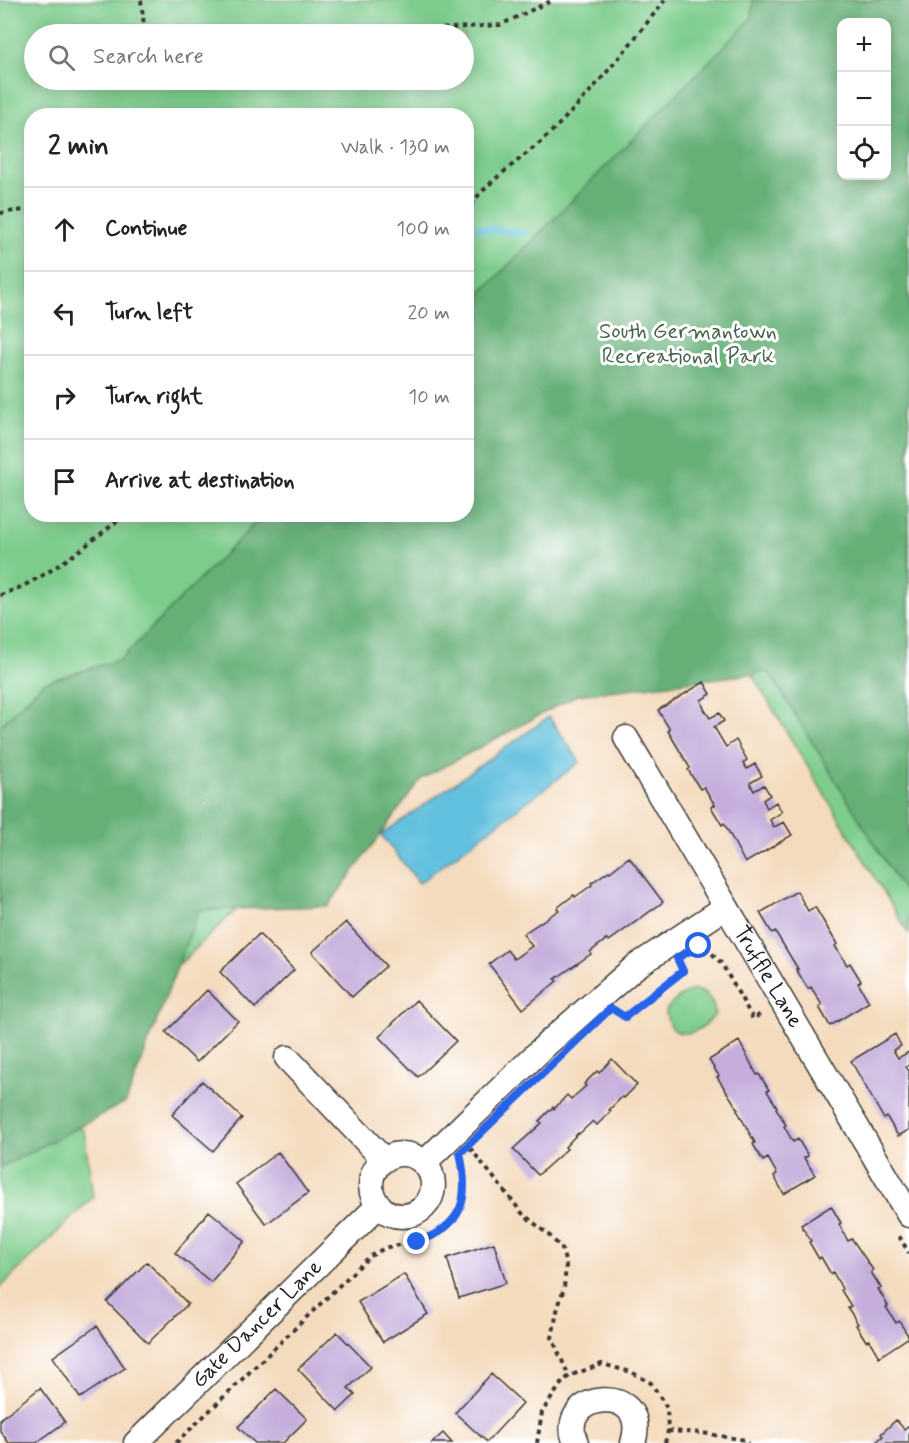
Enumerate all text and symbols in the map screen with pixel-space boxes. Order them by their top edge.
map controls [837,18,891,180]
button: + [837,18,891,72]
search box [24,24,474,90]
icon: search [45,41,78,74]
text: Search here [93,43,204,71]
button: − [837,72,891,126]
button: locate [837,126,891,180]
text: 2 min [48,130,109,164]
text: Walk · 130 m [341,134,450,161]
icon: ahead [48,213,81,246]
text: Continue [105,215,187,243]
text: 100 m [396,216,450,243]
icon: left [48,297,81,330]
text: Turn left [105,299,193,327]
text: 20 m [407,300,450,327]
park label: South Germantown Recreational Park [599,318,777,371]
icon: right [48,381,81,414]
text: Turn right [105,383,203,411]
text: 10 m [408,384,450,411]
icon: arrive [48,465,81,498]
text: Arrive at destination [105,467,295,495]
street label: Truffle Lane [727,921,809,1033]
route start [685,932,711,958]
route end [403,1228,429,1254]
street label: Gate Dancer Lane [186,1254,329,1394]

